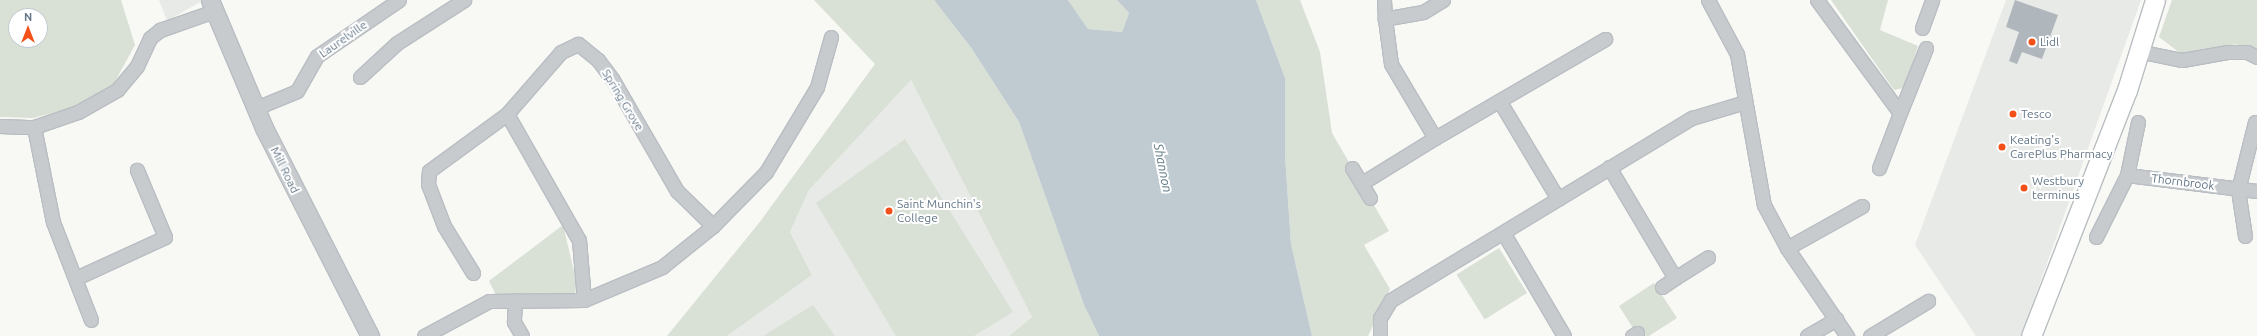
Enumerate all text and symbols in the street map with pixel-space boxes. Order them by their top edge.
north arrow [8,8,48,48]
text: N [24,11,32,23]
street label: Laurelville [316,17,370,61]
place label: Lidl [2040,35,2059,49]
marker: Lidl [2027,37,2037,47]
street label: Spring Grove [599,67,647,133]
place label: Tesco [2021,107,2051,121]
marker: Tesco [2008,109,2018,119]
place label: Keating's CarePlus Pharmacy [2010,133,2113,161]
water label: Shannon [1151,142,1175,194]
marker: Keating's CarePlus Pharmacy [1997,142,2007,152]
street label: Mill Road [268,144,302,196]
street label: Thornbrook [2151,171,2215,193]
place label: Westbury terminus [2032,174,2084,202]
marker: Westbury terminus [2019,183,2029,193]
place label: Saint Munchin's College [897,197,981,225]
marker: Saint Munchin's College [884,206,894,216]

